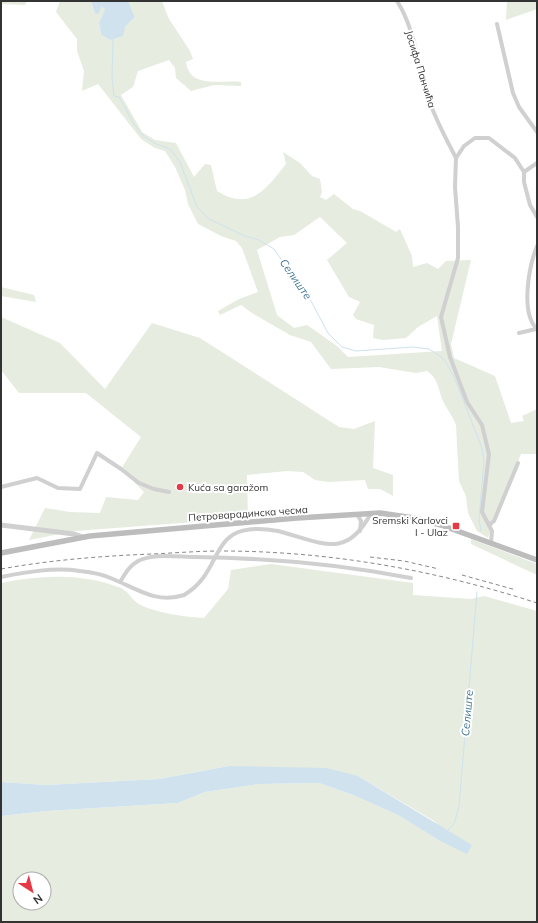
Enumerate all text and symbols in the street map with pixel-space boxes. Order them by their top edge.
street label: Јосифа Панчића [403,29,438,109]
water label: Селиште [277,256,315,302]
place label: Kuća sa garažom [188,481,269,494]
marker: Kuća sa garažom [175,482,185,492]
street label: Петроварадинска чесма [188,503,308,524]
place label: Sremski Karlovci I - Ulaz [372,514,448,539]
marker: Sremski Karlovci I - Ulaz [451,521,461,531]
water label: Селиште [458,689,476,737]
north arrow [12,871,52,911]
text: N [30,891,45,907]

